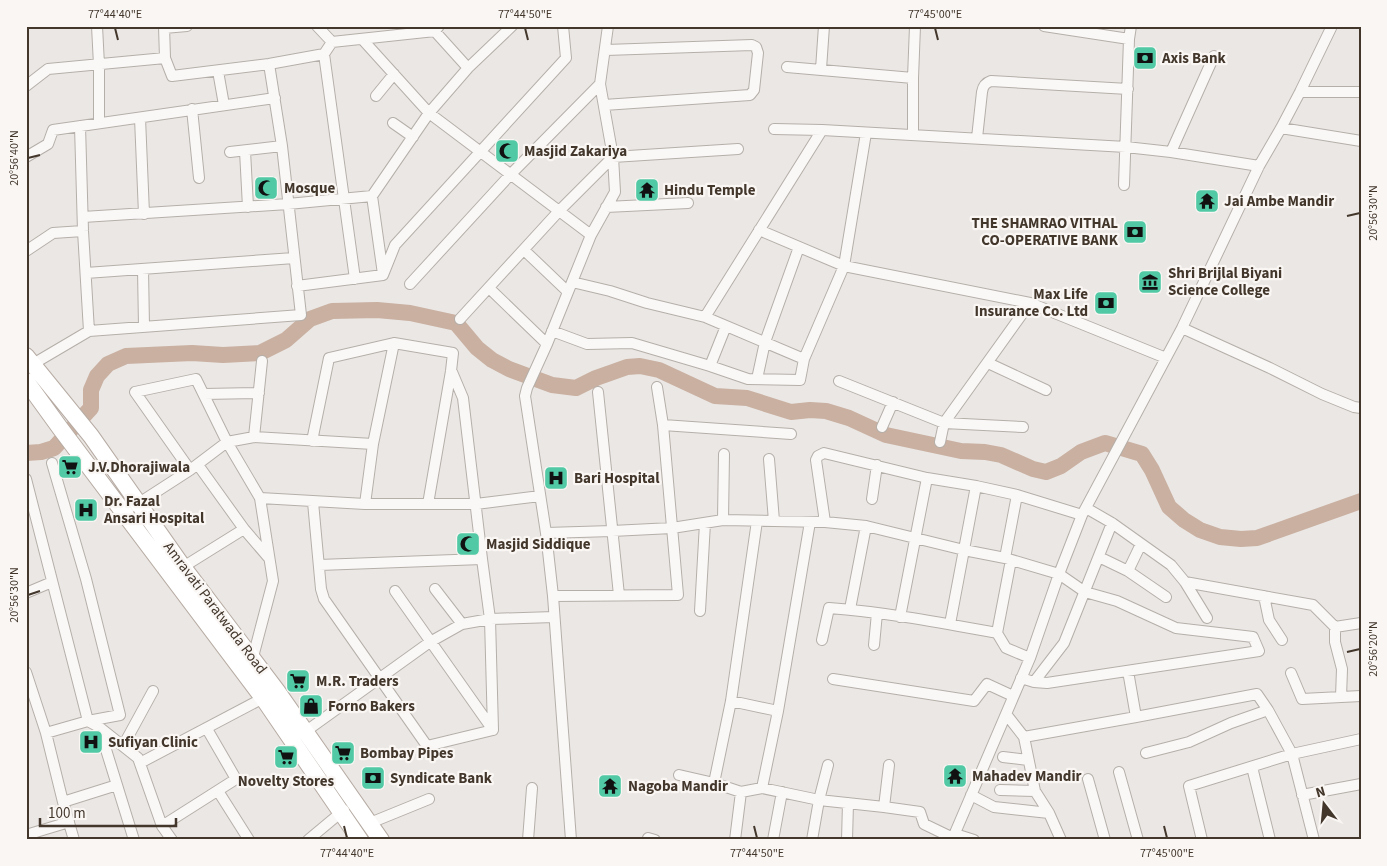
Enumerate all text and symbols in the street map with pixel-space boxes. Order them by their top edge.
text: 77°44'40"E [88,6,142,23]
text: 77°44'50"E [498,6,552,23]
text: 77°45'00"E [908,6,962,23]
bank icon: Axis Bank [1132,45,1158,71]
place label: Axis Bank [1161,48,1227,69]
text: 20°56'40"N [6,130,23,186]
mosque icon: Masjid Zakariya [494,138,520,164]
place label: Masjid Zakariya [524,141,627,162]
mosque icon: Mosque [253,175,279,201]
temple icon: Hindu Temple [634,177,660,203]
place label: Mosque [284,178,335,199]
place label: Hindu Temple [664,180,756,201]
text: 20°56'30"N [1365,185,1382,241]
temple icon: Jai Ambe Mandir [1194,188,1220,214]
place label: Jai Ambe Mandir [1224,191,1334,212]
place label: THE SHAMRAO VITHAL CO-OPERATIVE BANK [971,213,1119,251]
bank icon: THE SHAMRAO VITHAL CO-OPERATIVE BANK [1122,219,1148,245]
place label: Shri Brijlal Biyani Science College [1168,263,1282,301]
museum icon: Shri Brijlal Biyani Science College [1137,269,1163,295]
place label: Max Life Insurance Co. Ltd [974,284,1088,322]
bank icon: Max Life Insurance Co. Ltd [1093,290,1119,316]
supermarket icon: J.V.Dhorajiwala [57,454,83,480]
place label: J.V.Dhorajiwala [88,457,190,478]
hospital icon: Bari Hospital [543,465,569,491]
place label: Bari Hospital [574,468,660,489]
place label: Dr. Fazal Ansari Hospital [103,491,205,529]
hospital icon: Dr. Fazal Ansari Hospital [73,497,99,523]
mosque icon: Masjid Siddique [455,531,481,557]
place label: Masjid Siddique [486,534,591,555]
street label: Amravati Paratwada Road [158,537,272,679]
text: 20°56'30"N [6,567,23,623]
text: 20°56'20"N [1365,621,1382,677]
supermarket icon: M.R. Traders [285,668,311,694]
place label: M.R. Traders [316,671,399,692]
shop icon: Forno Bakers [298,693,324,719]
place label: Forno Bakers [328,696,415,717]
hospital icon: Sufiyan Clinic [78,729,104,755]
place label: Sufiyan Clinic [108,732,198,753]
supermarket icon: Bombay Pipes [330,740,356,766]
place label: Bombay Pipes [360,743,454,764]
supermarket icon: Novelty Stores [273,744,299,770]
temple icon: Mahadev Mandir [942,763,968,789]
bank icon: Syndicate Bank [360,765,386,791]
place label: Mahadev Mandir [972,766,1082,787]
place label: Syndicate Bank [390,768,493,789]
place label: Novelty Stores [238,771,335,792]
temple icon: Nagoba Mandir [597,773,623,799]
place label: Nagoba Mandir [628,776,728,797]
north arrow [1300,778,1350,828]
text: N [1313,782,1328,803]
scale bar [40,796,176,828]
text: 100 m [48,803,86,824]
text: 77°44'40"E [320,845,374,862]
text: 77°44'50"E [730,845,784,862]
text: 77°45'00"E [1140,845,1194,862]

